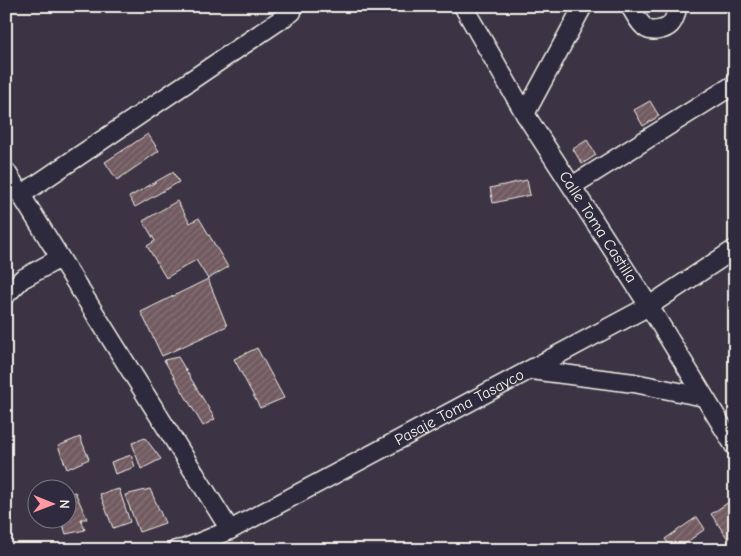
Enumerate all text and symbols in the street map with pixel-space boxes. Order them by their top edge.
street label: Calle Toma Castilla [555,168,641,286]
street label: Pasaje Toma Tasayco [392,365,527,449]
north arrow [28,478,78,528]
text: N [56,500,73,509]

